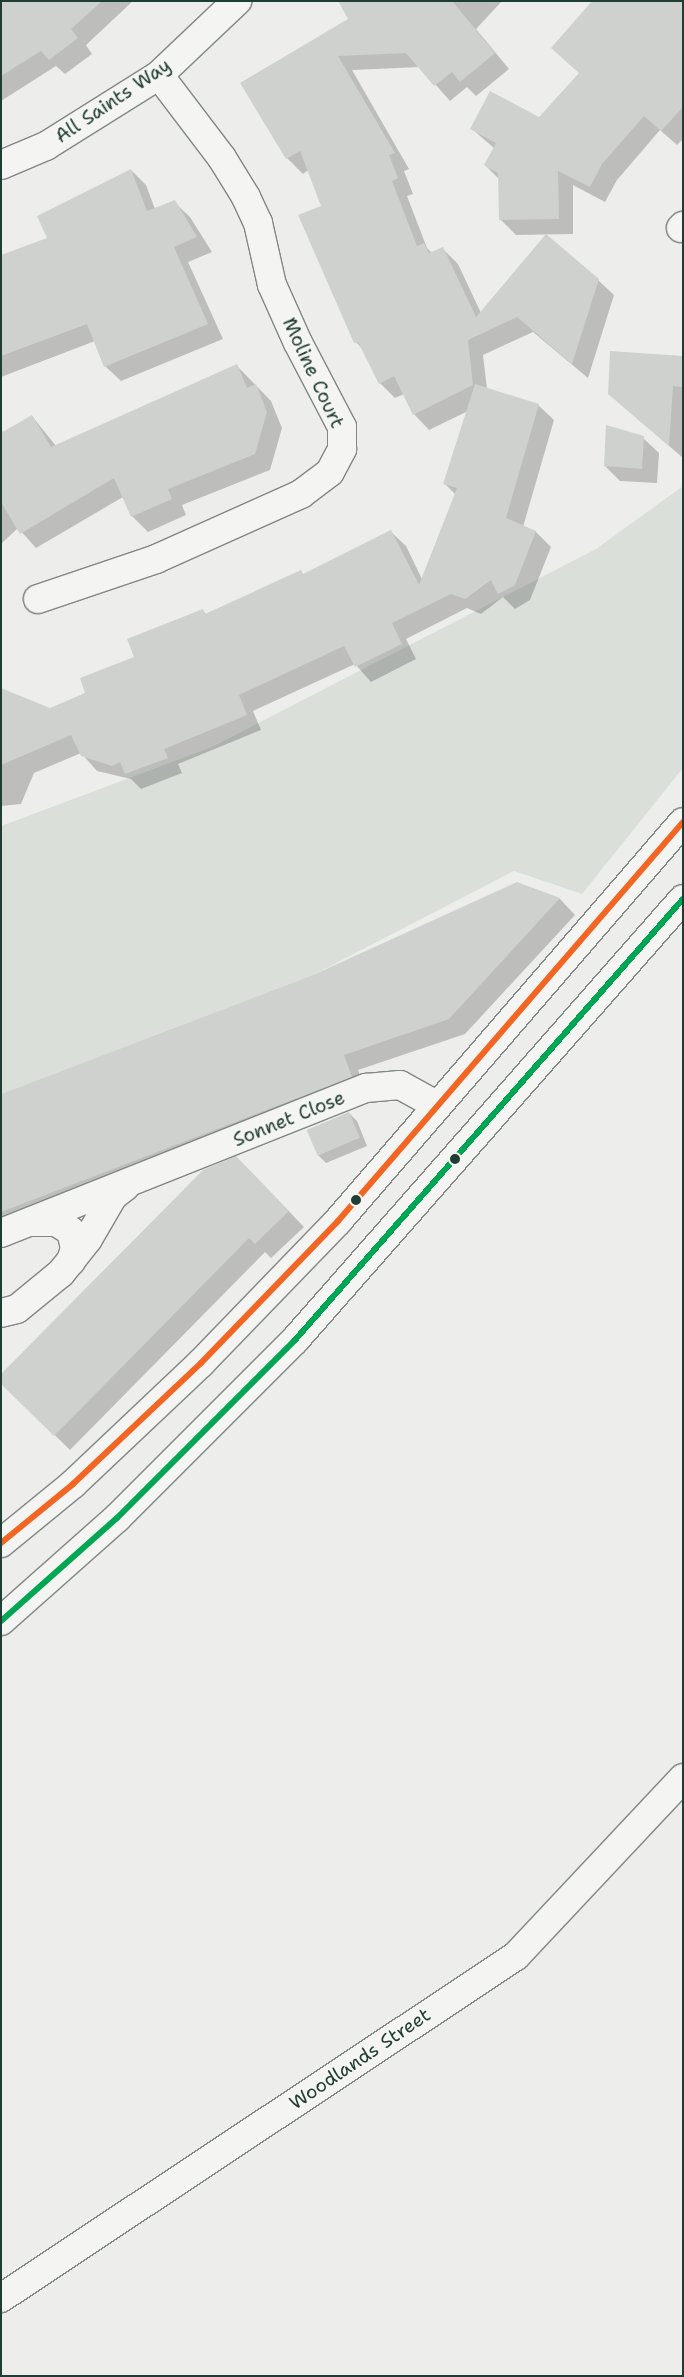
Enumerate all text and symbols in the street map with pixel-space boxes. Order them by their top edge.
street label: All Saints Way [51,54,175,148]
street label: Moline Court [277,314,349,432]
street label: Sonnet Close [230,1086,348,1152]
unlabelled marker [450,1154,460,1164]
unlabelled marker [351,1195,361,1205]
street label: Woodlands Street [285,2003,435,2115]

